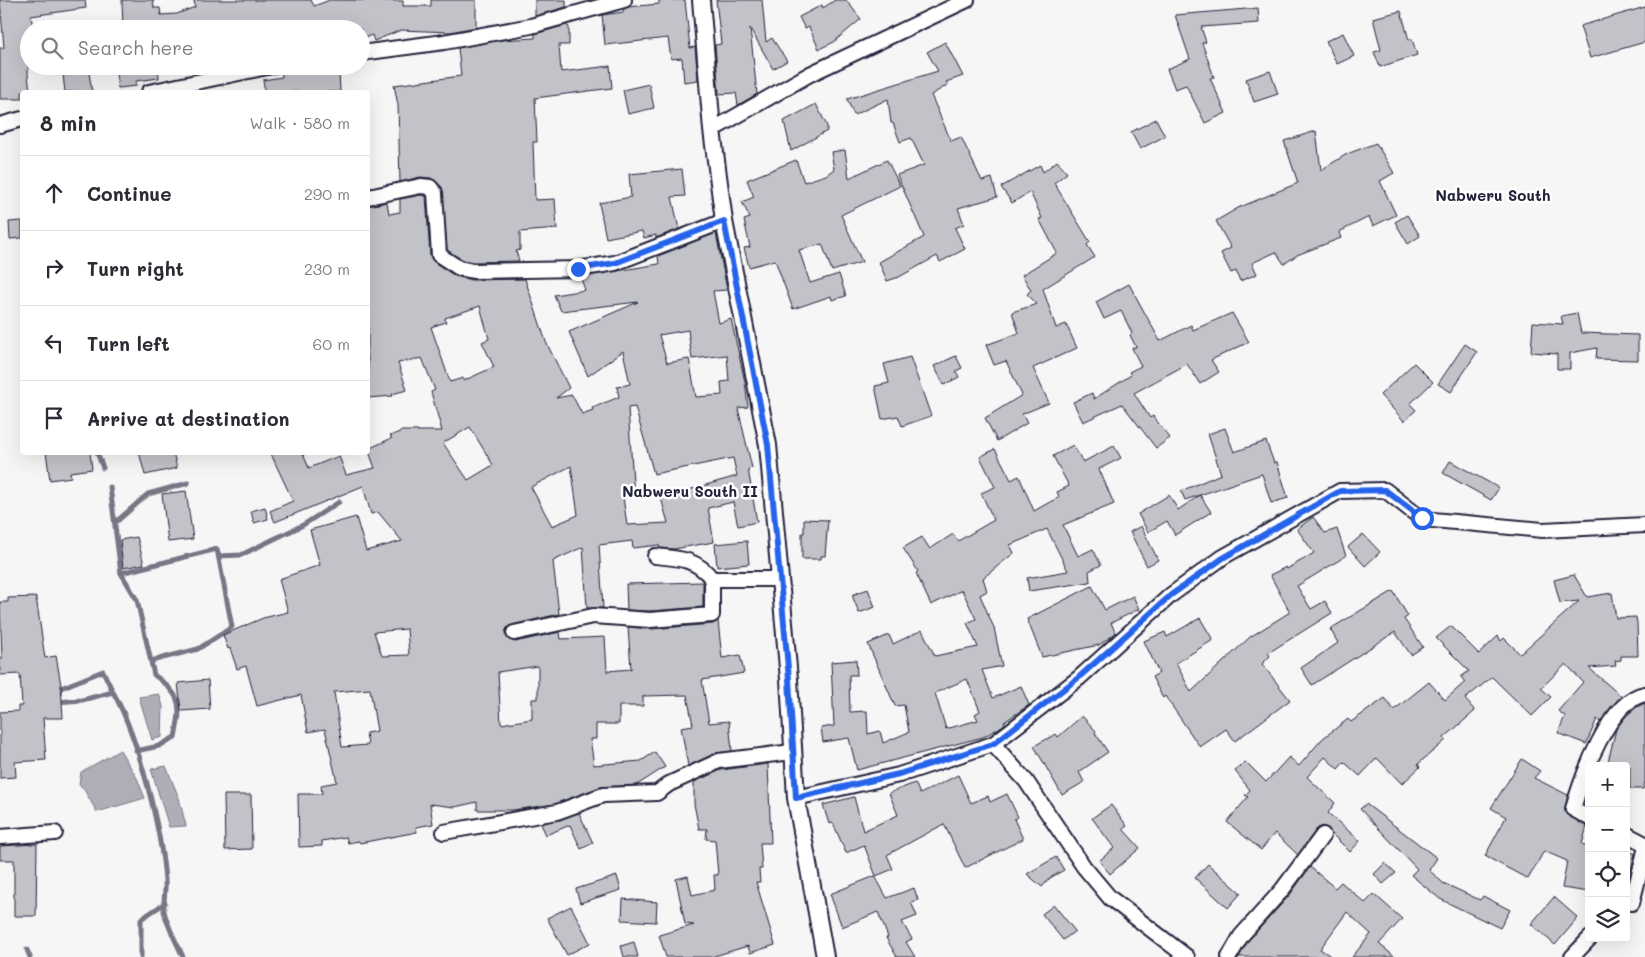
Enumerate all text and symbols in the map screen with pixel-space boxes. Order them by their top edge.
search box [20,20,370,75]
icon: search [38,34,66,62]
text: Search here [78,35,194,60]
text: 8 min [40,109,96,136]
text: Walk · 580 m [250,112,350,133]
icon: ahead [40,179,68,207]
text: Continue [87,181,172,206]
text: 290 m [304,183,350,204]
district label: Nabweru South [1436,185,1551,205]
icon: right [40,254,68,282]
text: Turn right [87,256,184,281]
text: 230 m [304,258,350,279]
route end [567,258,590,281]
icon: left [40,329,68,357]
text: Turn left [87,331,170,356]
text: 60 m [313,333,350,354]
icon: arrive [40,404,68,432]
text: Arrive at destination [87,406,290,431]
district label: Nabweru South II [622,481,758,501]
route start [1411,507,1434,530]
map controls [1585,762,1630,942]
button: + [1585,762,1630,807]
button: − [1585,807,1630,852]
button: locate [1585,852,1630,897]
button: layers [1585,897,1630,942]

